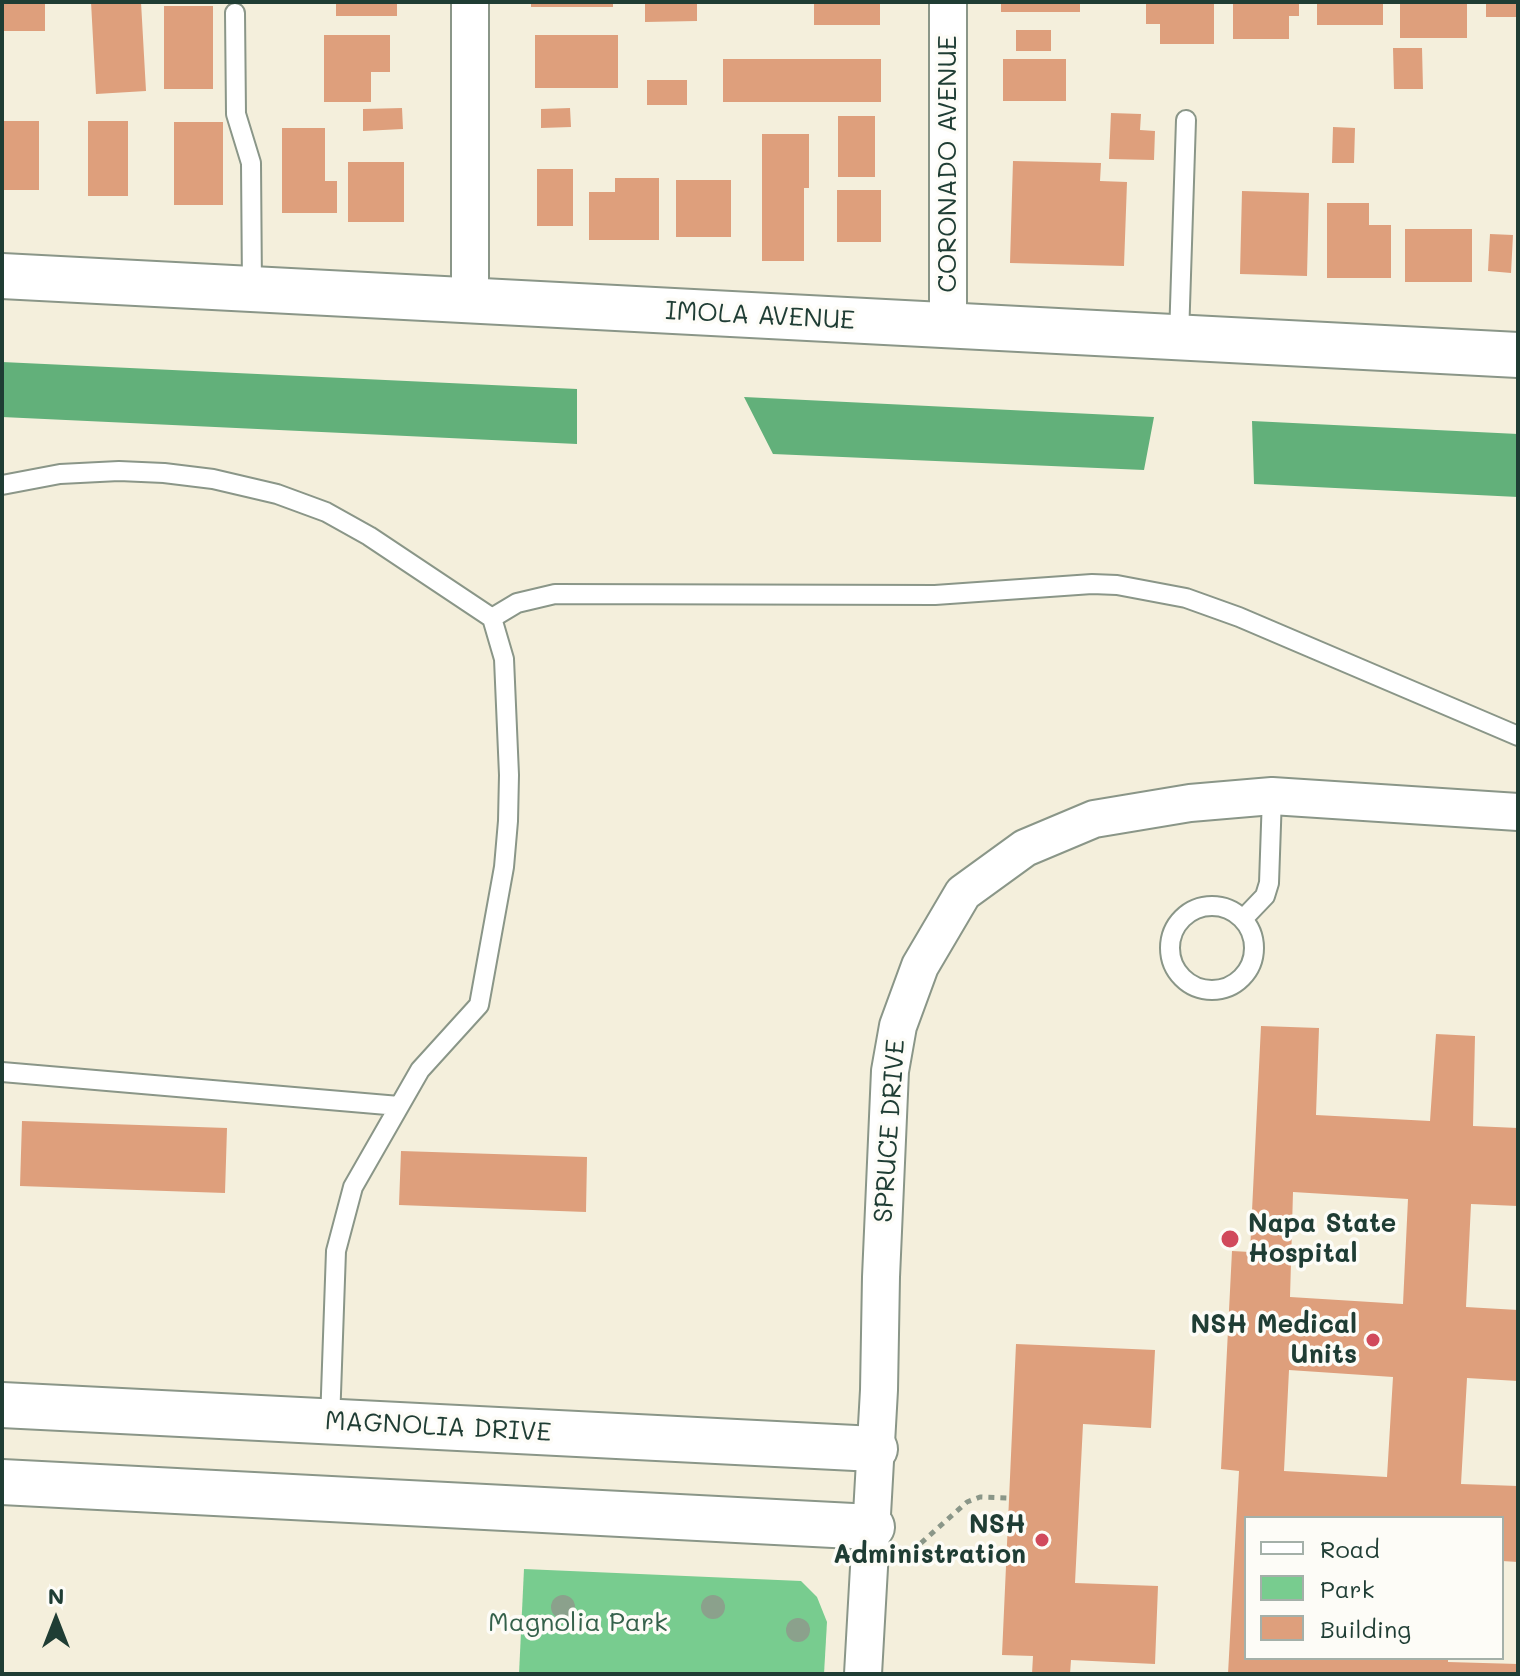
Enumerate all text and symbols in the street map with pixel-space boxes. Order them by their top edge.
street label: CORONADO AVENUE [932,35,964,293]
street label: IMOLA AVENUE [664,295,856,337]
street label: SPRUCE DRIVE [868,1038,912,1224]
place label: Napa State Hospital [1248,1208,1396,1270]
marker: Napa State Hospital [1219,1228,1241,1250]
place label: NSH Medical Units [1190,1309,1357,1370]
marker: NSH Medical Units [1364,1331,1382,1349]
street label: MAGNOLIA DRIVE [324,1405,552,1449]
place label: NSH Administration [833,1509,1026,1570]
legend [1244,1516,1504,1660]
marker: NSH Administration [1033,1531,1051,1549]
text: Road [1320,1533,1380,1564]
text: Park [1320,1573,1374,1604]
north arrow [16,1580,96,1660]
text: N [48,1581,64,1610]
park label: Magnolia Park [488,1607,668,1639]
text: Building [1320,1613,1411,1644]

